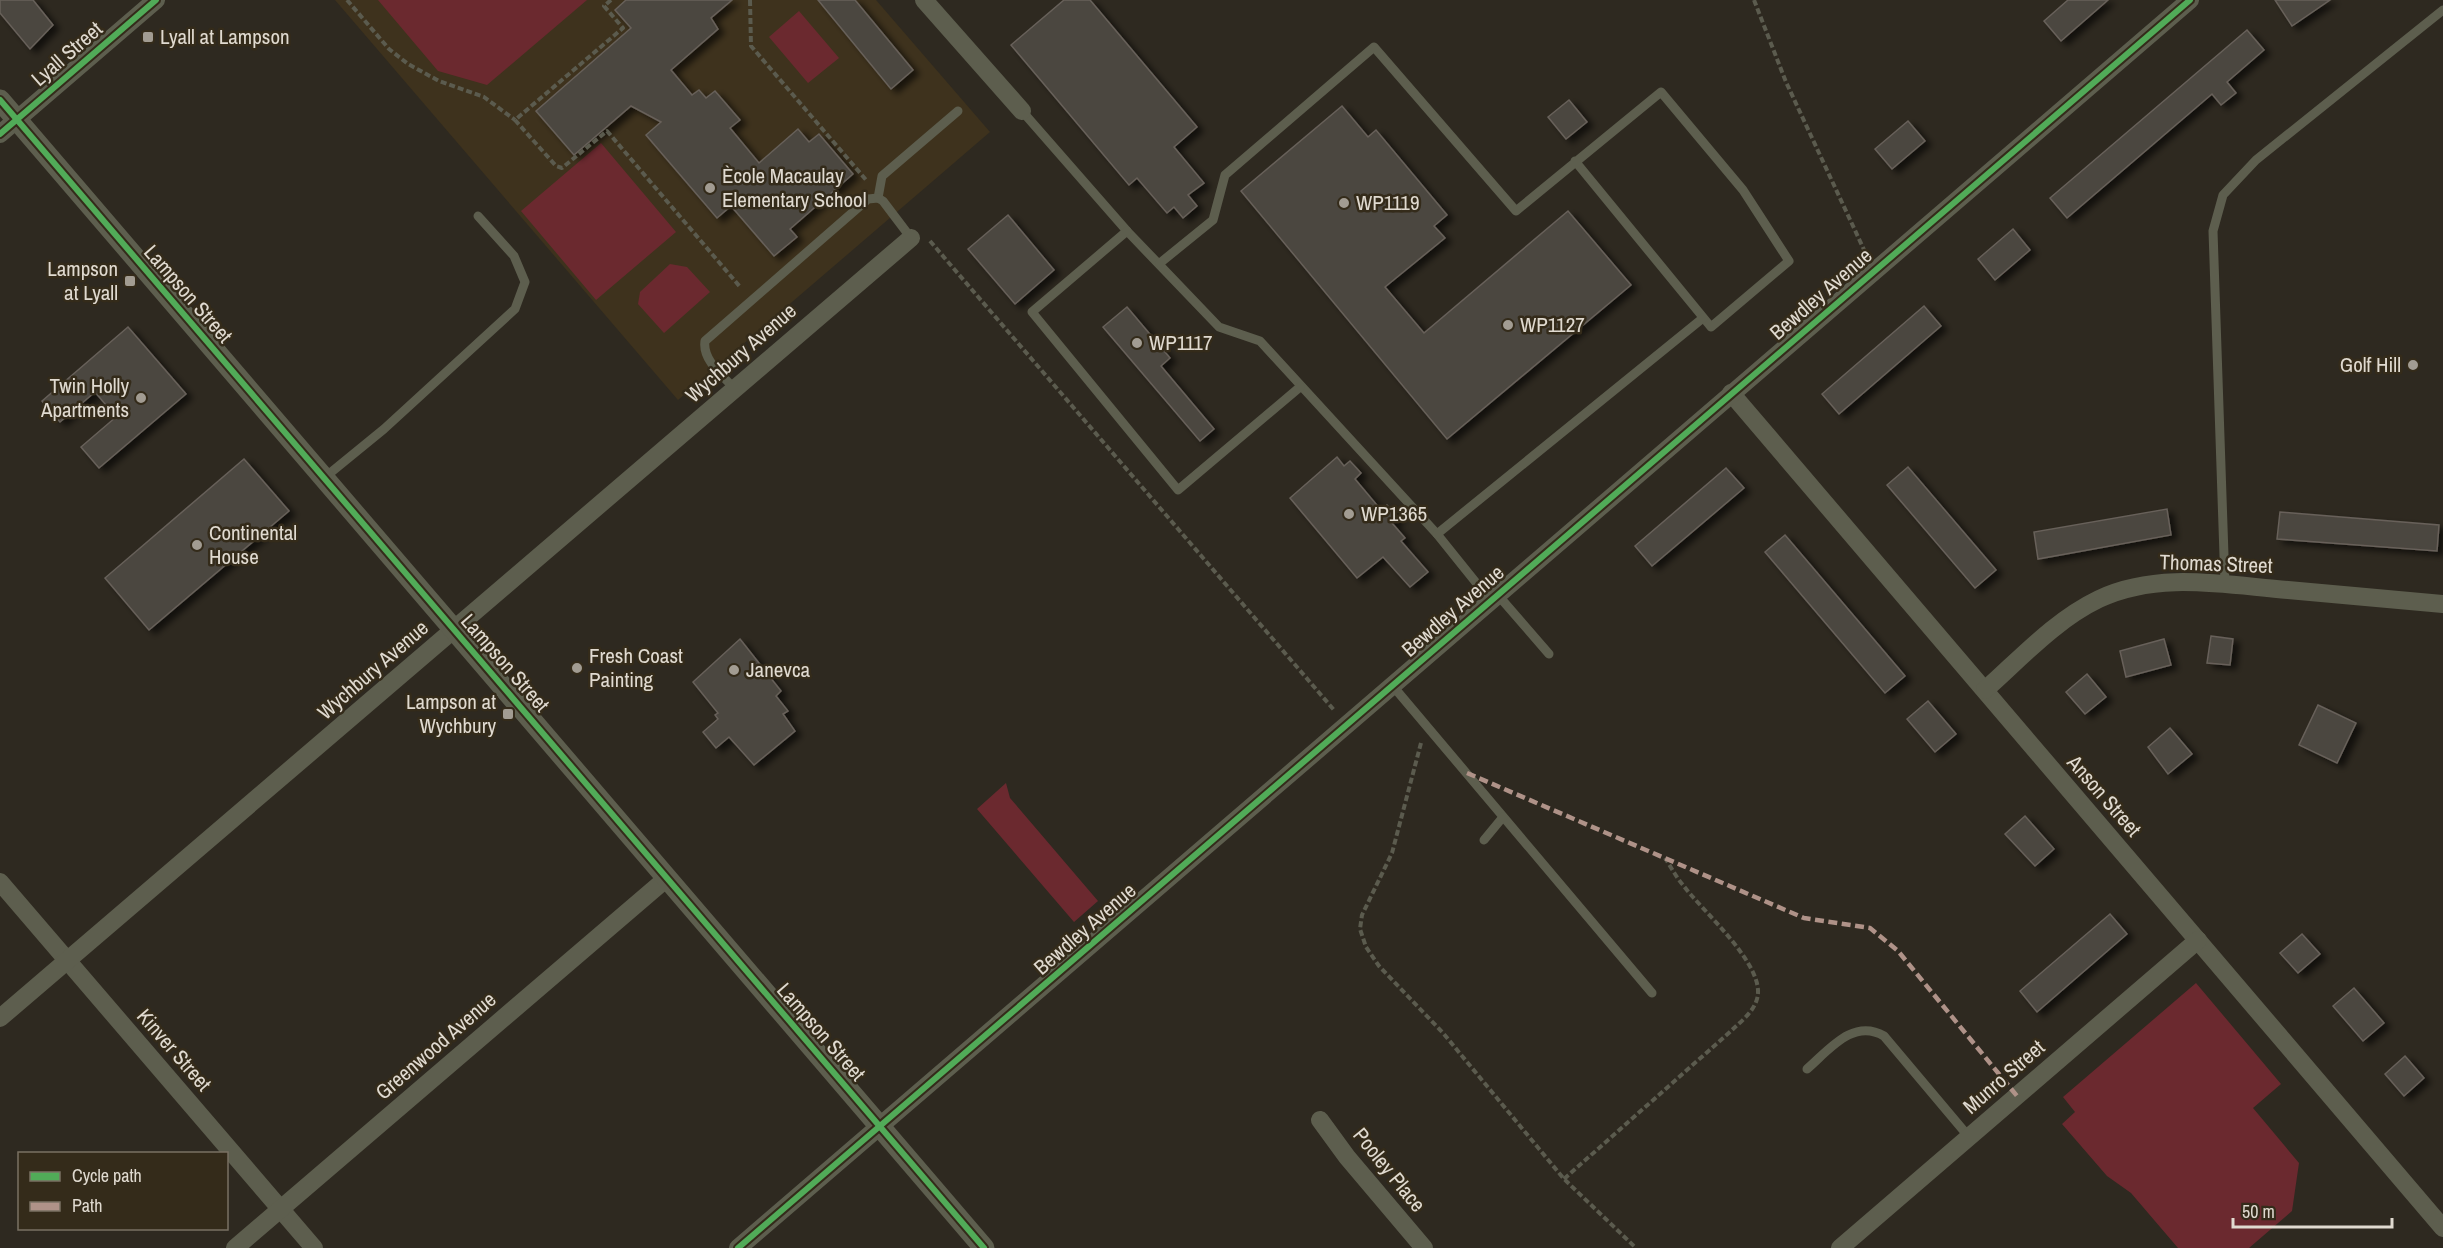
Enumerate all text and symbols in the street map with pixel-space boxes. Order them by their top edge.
street label: Lyall Street [25,14,109,93]
place label: Lyall at Lampson [160,22,290,51]
marker: Lyall at Lampson [141,30,155,44]
place label: Ècole Macaulay Elementary School [722,161,867,214]
marker: Ècole Macaulay Elementary School [703,181,717,195]
place label: WP1119 [1356,188,1420,217]
marker: WP1119 [1337,196,1351,210]
street label: Lampson Street [138,238,239,349]
street label: Bewdley Avenue [1763,241,1878,346]
place label: Lampson at Lyall [47,254,118,307]
marker: Lampson at Lyall [123,274,137,288]
street label: Wychbury Avenue [679,296,802,409]
place label: WP1127 [1520,310,1585,339]
marker: WP1127 [1501,318,1515,332]
place label: WP1117 [1149,328,1213,357]
marker: WP1117 [1130,336,1144,350]
place label: Golf Hill [2340,350,2401,379]
marker: Golf Hill [2406,358,2420,372]
place label: Twin Holly Apartments [40,371,129,424]
marker: Twin Holly Apartments [134,391,148,405]
place label: WP1365 [1361,499,1427,528]
marker: WP1365 [1342,507,1356,521]
place label: Continental House [209,518,297,571]
marker: Continental House [190,538,204,552]
street label: Thomas Street [2159,547,2273,580]
street label: Bewdley Avenue [1395,558,1510,663]
street label: Lampson Street [455,607,556,718]
street label: Wychbury Avenue [311,613,434,726]
place label: Fresh Coast Painting [589,641,683,694]
place label: Janevca [746,655,811,684]
marker: Fresh Coast Painting [570,661,584,675]
marker: Janevca [727,663,741,677]
place label: Lampson at Wychbury [406,687,496,740]
marker: Lampson at Wychbury [501,707,515,721]
street label: Anson Street [2060,748,2148,843]
street label: Bewdley Avenue [1027,876,1142,981]
street label: Lampson Street [771,976,872,1087]
street label: Greenwood Avenue [369,985,502,1106]
street label: Kinver Street [130,1002,218,1097]
street label: Munro Street [1957,1033,2051,1120]
street label: Pooley Place [1346,1122,1432,1218]
legend [18,1152,228,1230]
text: Cycle path [72,1163,142,1188]
scale bar [2233,1191,2392,1229]
text: Path [72,1193,102,1218]
text: 50 m [2242,1199,2275,1224]

